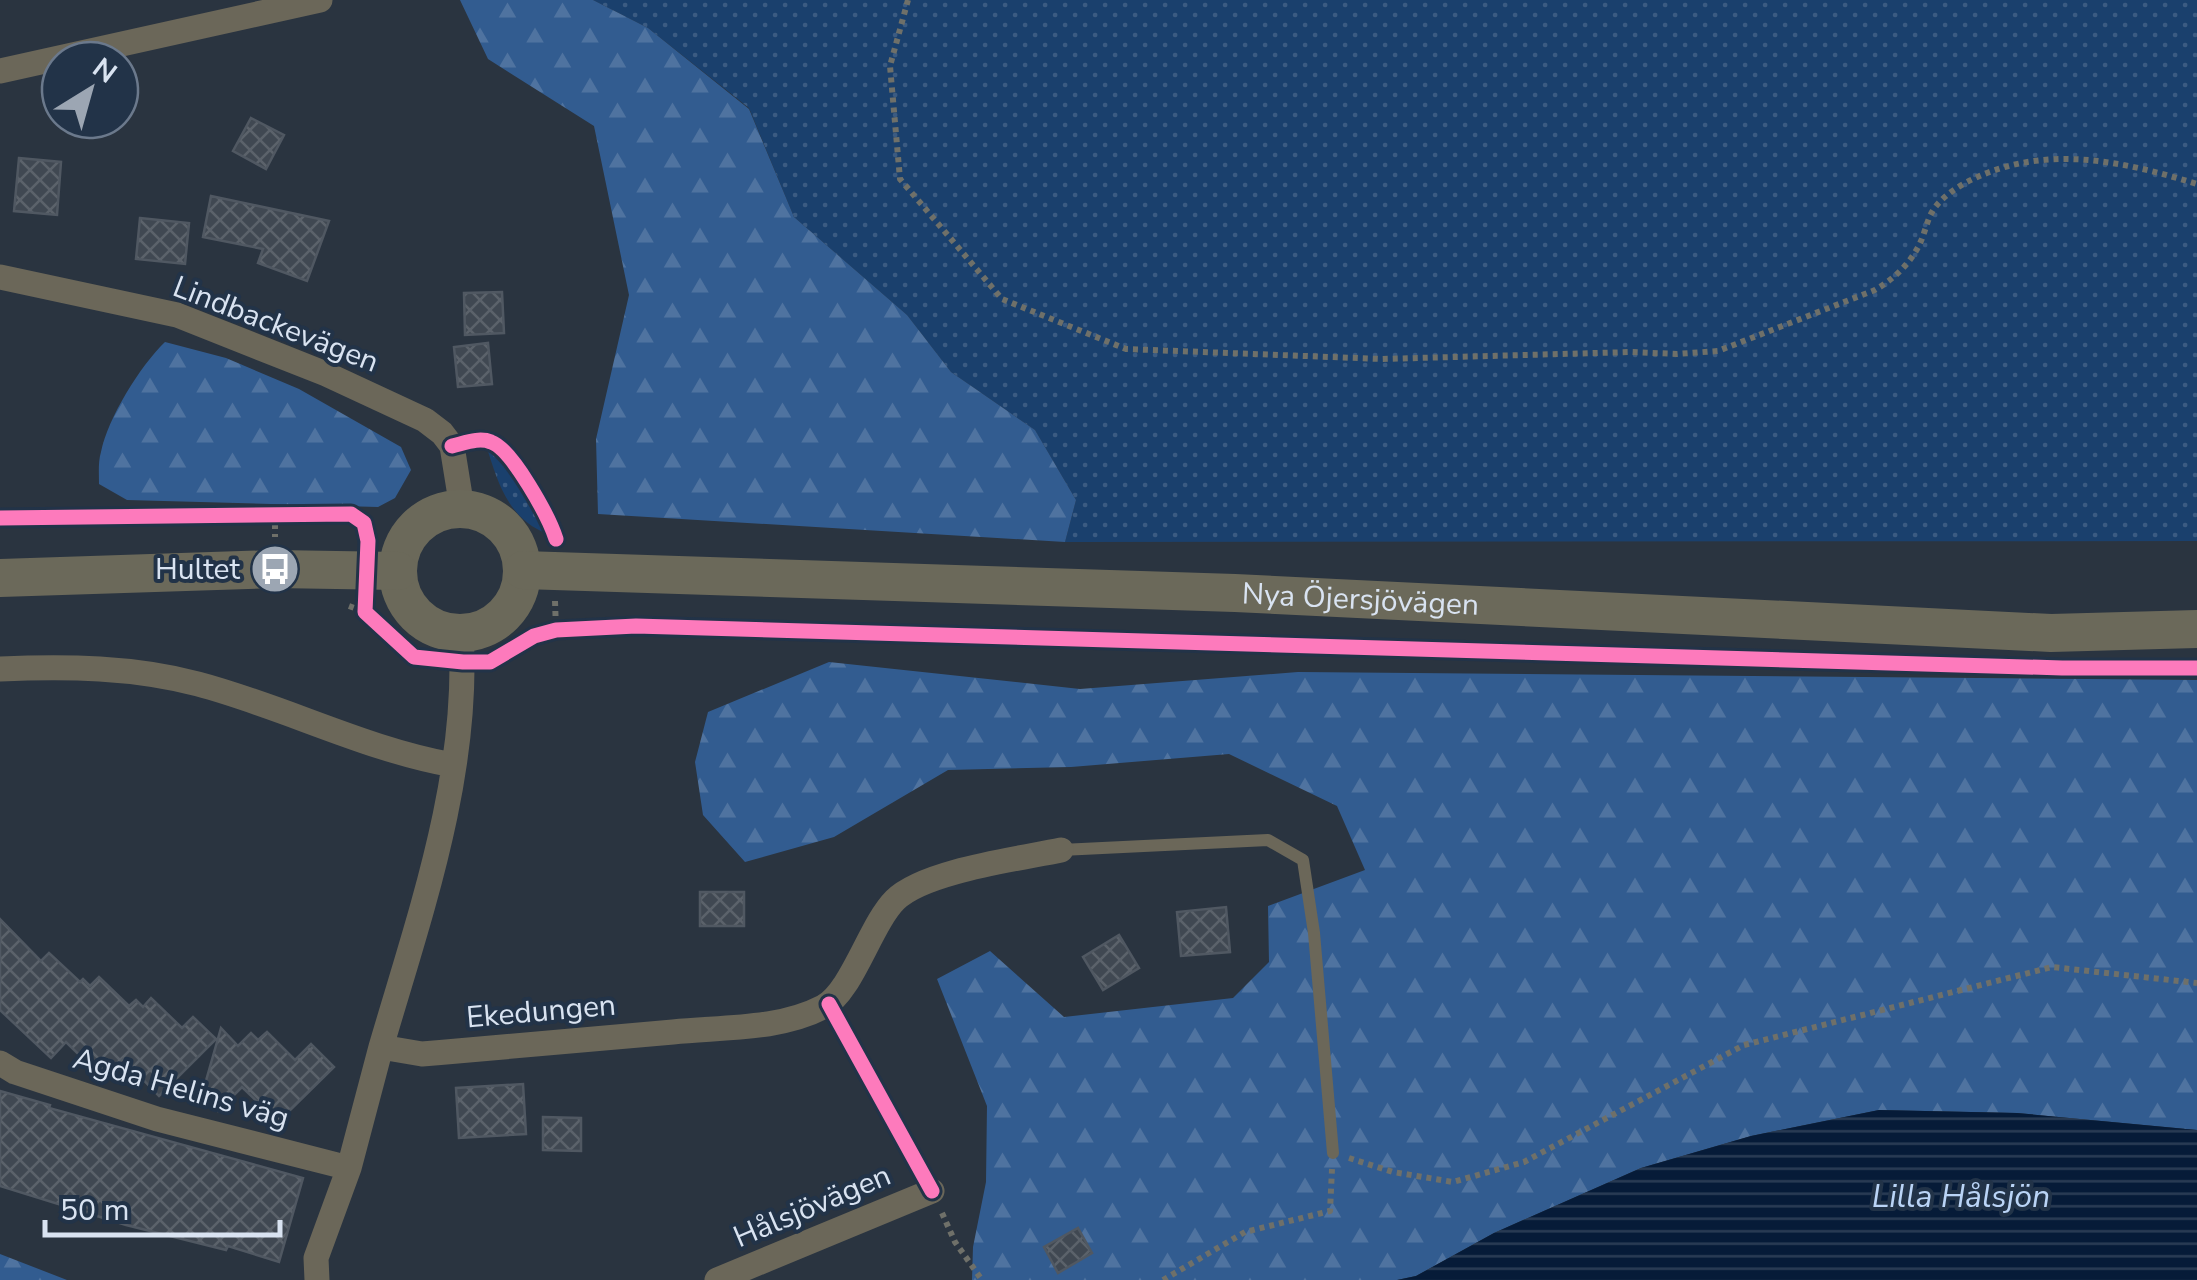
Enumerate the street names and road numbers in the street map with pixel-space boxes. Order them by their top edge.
street label: Lindbackevägen [167,266,384,383]
street label: Nya Öjersjövägen [1241,573,1480,626]
street label: Ekedungen [465,985,618,1038]
street label: Agda Helins väg [68,1038,294,1139]
street label: Hålsjövägen [727,1155,897,1258]

